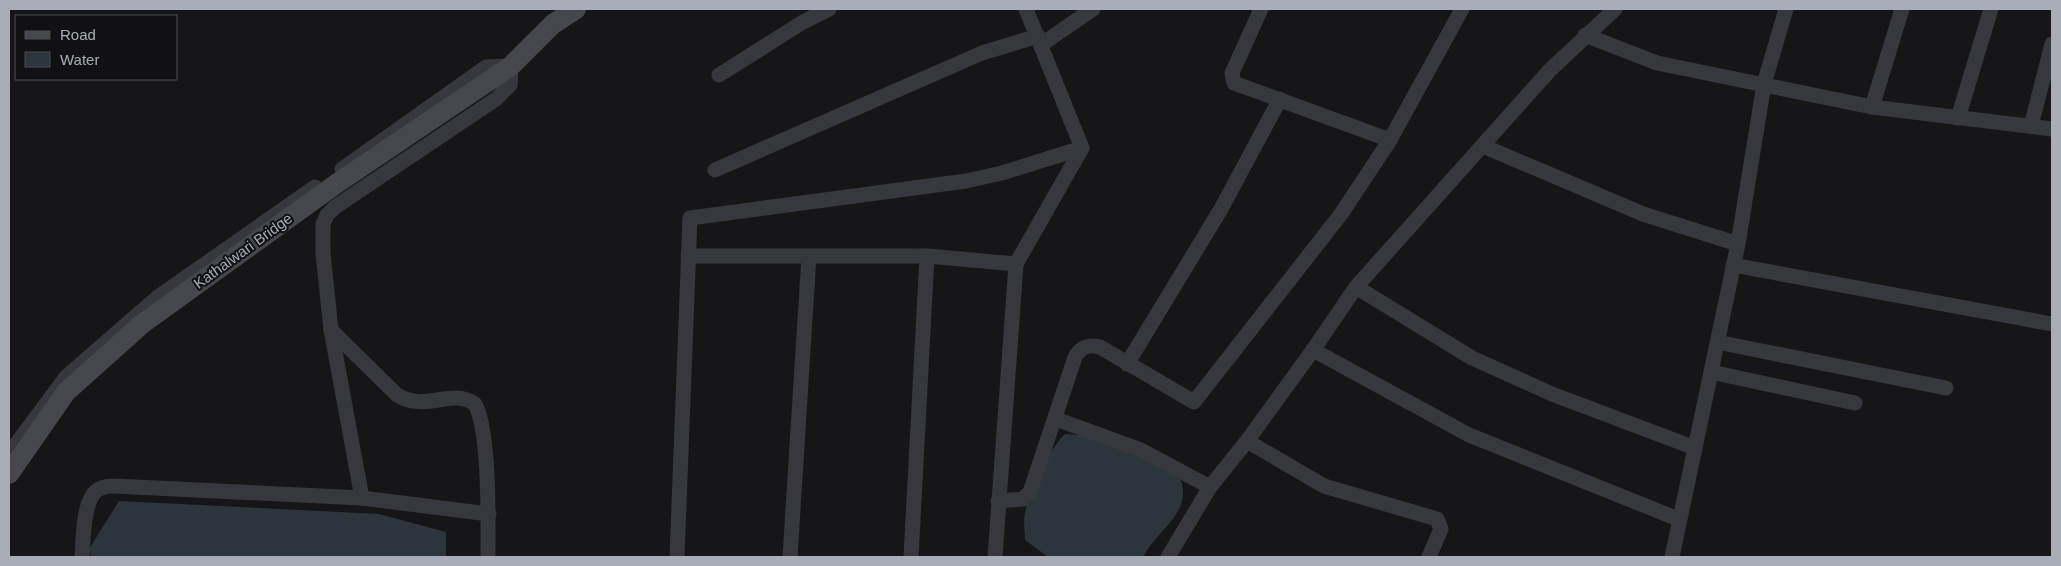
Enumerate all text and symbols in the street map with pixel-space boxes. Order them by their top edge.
legend [15,15,178,80]
text: Road [60,26,96,43]
text: Water [60,51,99,68]
street label: Kathalwari Bridge [190,209,295,292]

